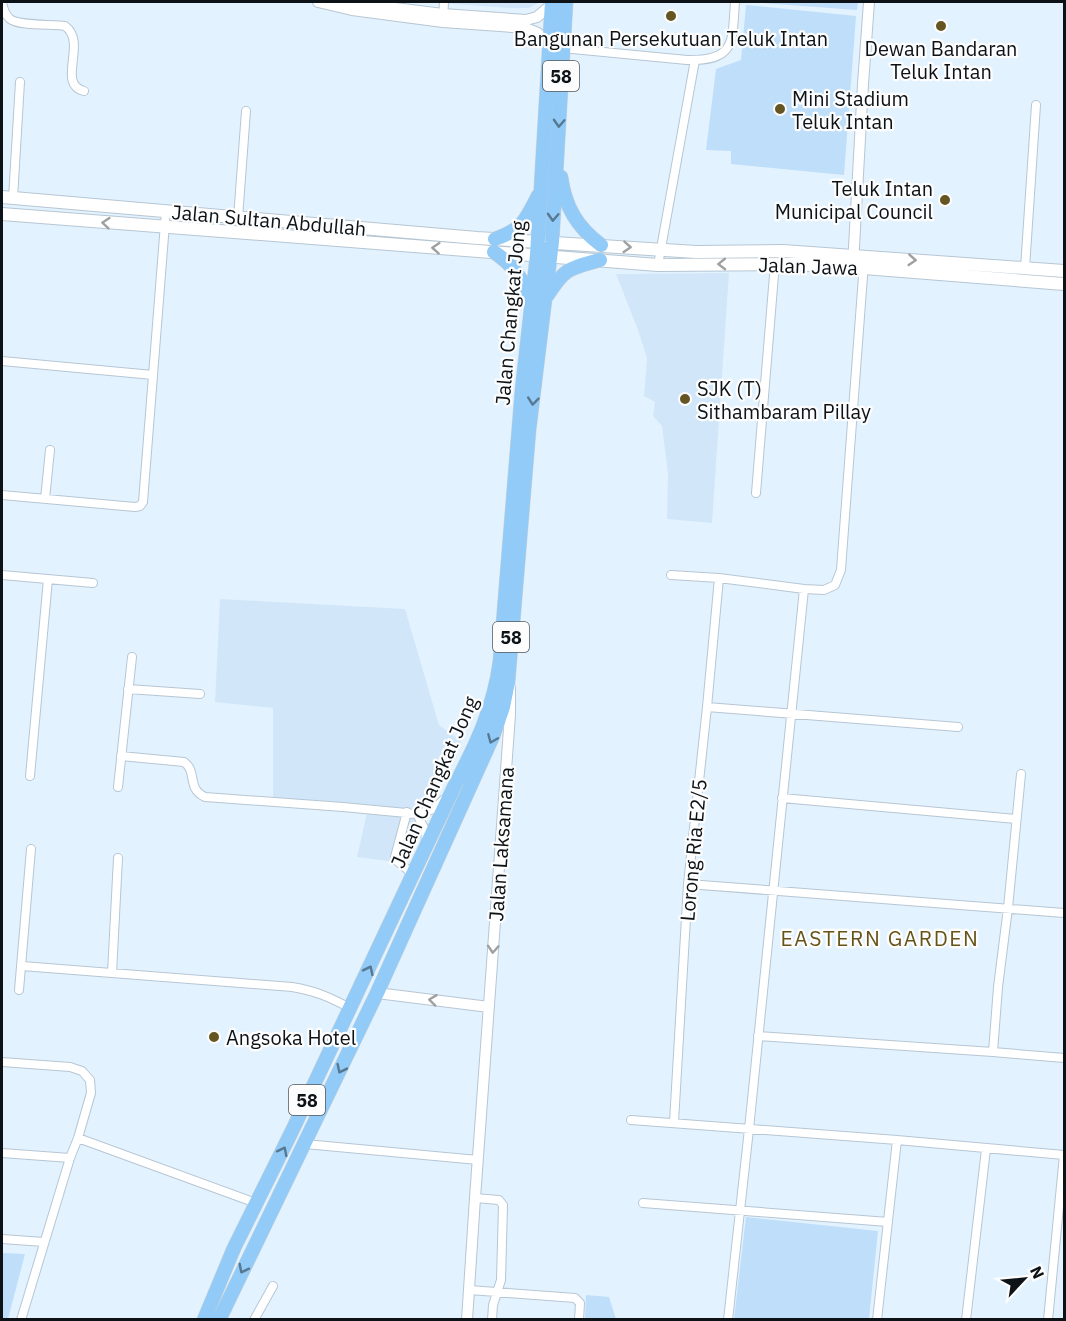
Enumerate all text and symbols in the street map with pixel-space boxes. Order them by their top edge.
marker: Bangunan Persekutuan Teluk Intan [664,9,678,23]
marker: Dewan Bandaran Teluk Intan [934,19,948,33]
place label: Bangunan Persekutuan Teluk Intan [514,25,828,52]
place label: Dewan Bandaran Teluk Intan [865,35,1017,85]
road number: 58 [543,61,579,91]
place label: Mini Stadium Teluk Intan [792,85,909,135]
marker: Mini Stadium Teluk Intan [773,102,787,116]
one-way arrow [552,118,565,127]
place label: Teluk Intan Municipal Council [775,175,933,225]
marker: Teluk Intan Municipal Council [938,193,952,207]
street label: Jalan Sultan Abdullah [170,198,368,242]
one-way arrow [547,213,560,222]
one-way arrow [102,216,111,229]
street label: Jalan Changkat Jong [488,219,532,407]
one-way arrow [623,241,632,254]
one-way arrow [431,242,440,255]
street label: Jalan Jawa [758,251,859,281]
one-way arrow [908,253,917,266]
one-way arrow [717,258,726,271]
place label: SJK (T) Sithambaram Pillay [697,375,871,425]
marker: SJK (T) Sithambaram Pillay [678,392,692,406]
one-way arrow [527,396,540,405]
road number: 58 [493,622,529,652]
street label: Jalan Changkat Jong [384,691,484,872]
one-way arrow [487,733,499,744]
street label: Jalan Laksamana [482,766,520,922]
street label: Lorong Ria E2/5 [673,778,713,922]
district label: EASTERN GARDEN [781,924,979,952]
one-way arrow [487,945,500,954]
one-way arrow [361,965,373,976]
one-way arrow [429,994,438,1007]
place label: Angsoka Hotel [226,1024,356,1051]
marker: Angsoka Hotel [207,1030,221,1044]
one-way arrow [337,1062,349,1073]
road number: 58 [289,1085,325,1115]
one-way arrow [275,1146,287,1157]
north arrow [994,1249,1054,1309]
one-way arrow [239,1262,251,1273]
text: N [1026,1263,1049,1282]

